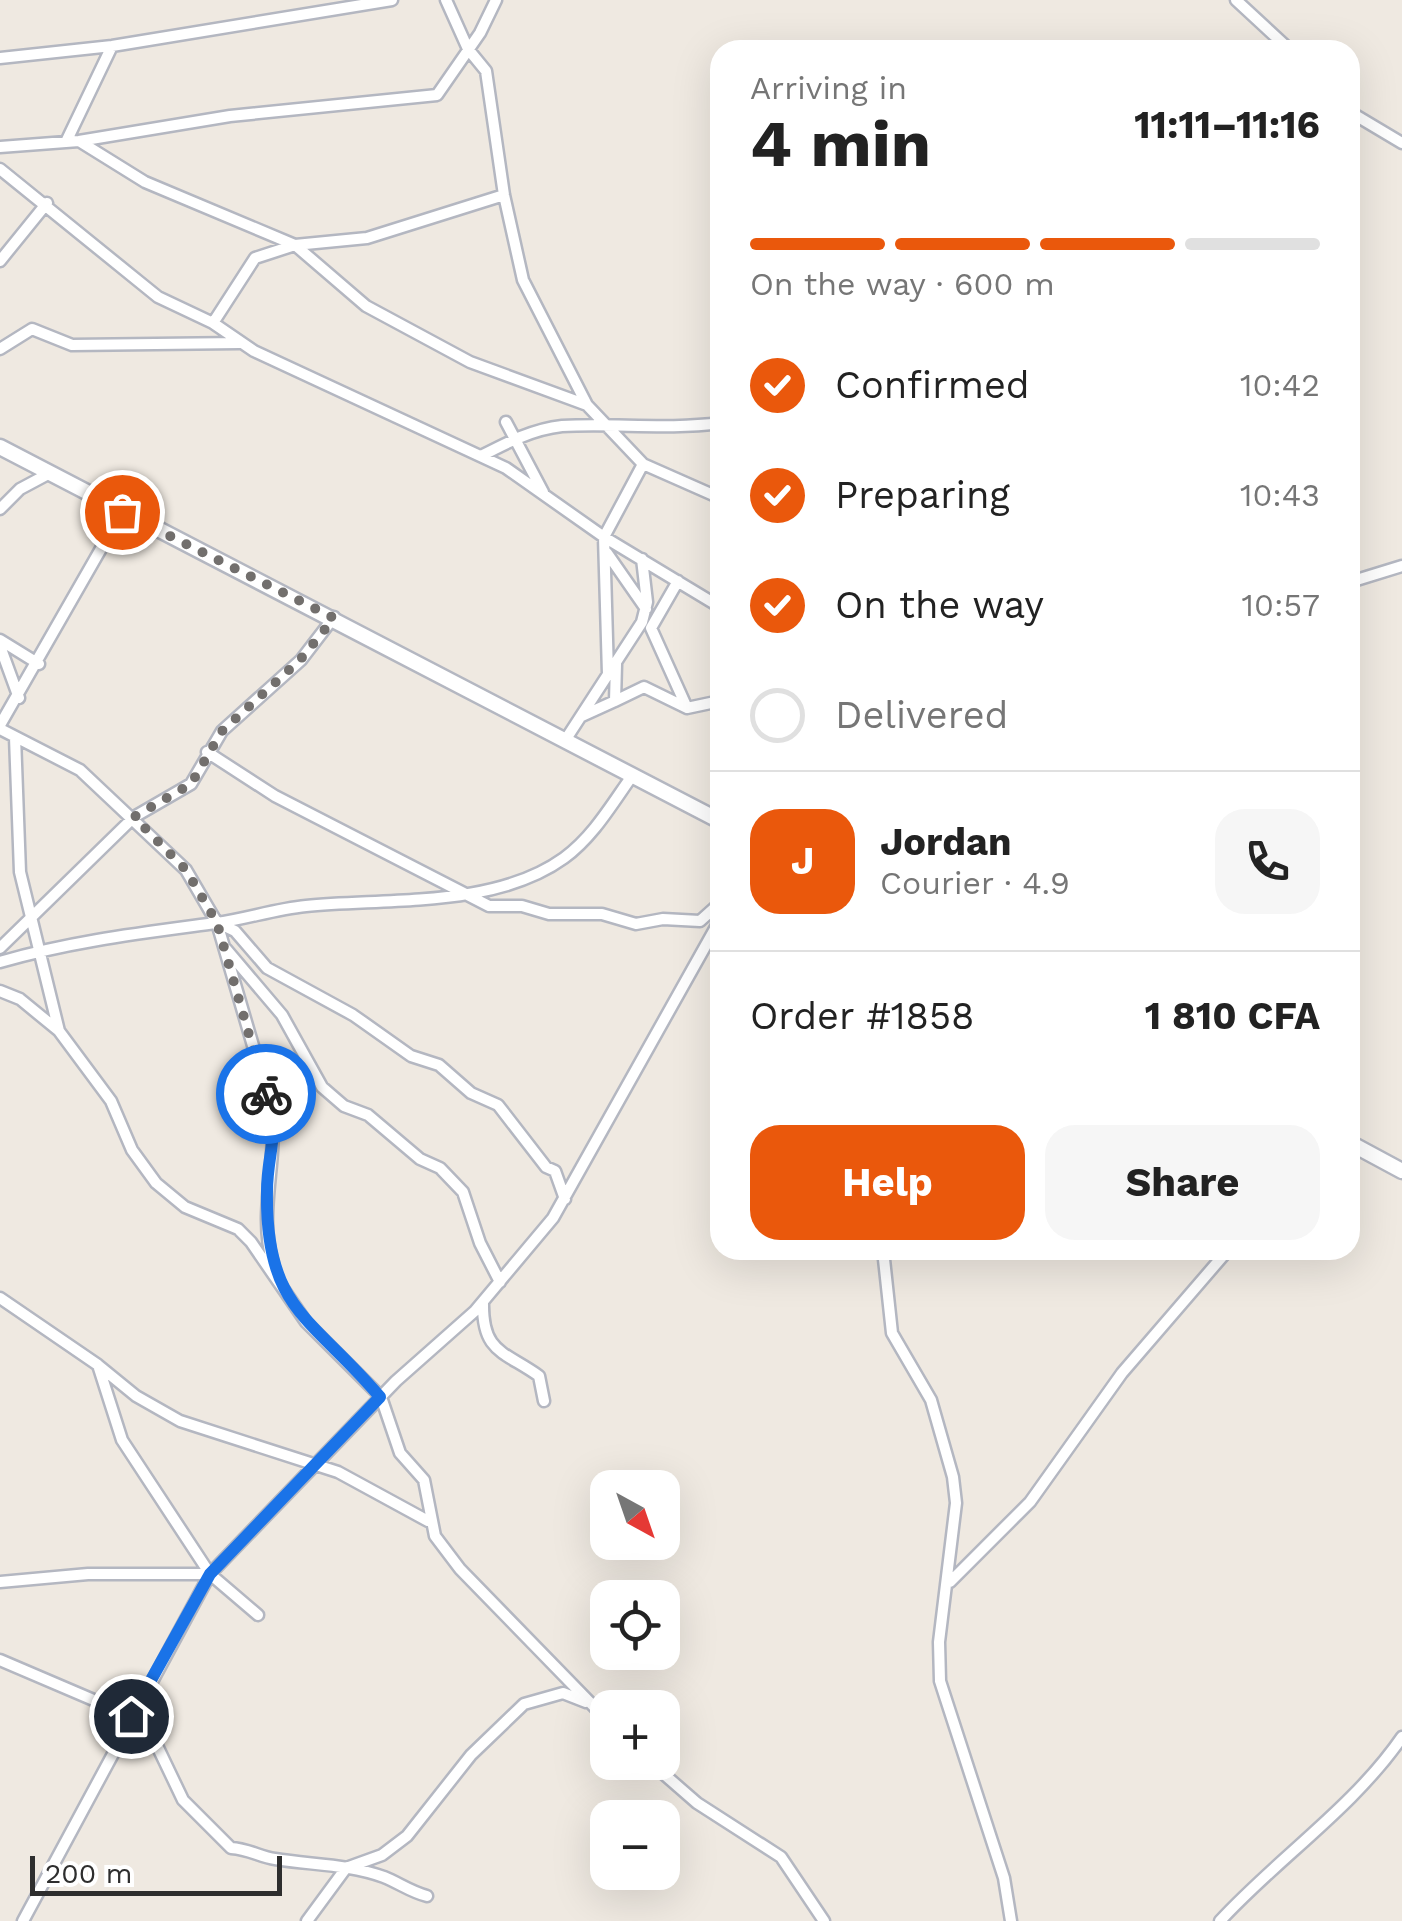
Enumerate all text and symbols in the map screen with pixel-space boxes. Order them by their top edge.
text: Arriving in [750,69,907,107]
text: 11:11–11:16 [1134,103,1320,147]
text: 4 min [750,106,931,182]
text: On the way · 600 m [750,265,1055,303]
icon: check [750,358,805,413]
text: Confirmed [835,363,1030,407]
text: 10:42 [1240,366,1320,404]
icon: check [750,468,805,523]
pin [80,470,165,555]
text: Preparing [835,473,1010,517]
text: 10:43 [1240,476,1320,514]
icon: bag [95,485,150,540]
icon: check [750,578,805,633]
text: On the way [835,583,1044,627]
text: 10:57 [1242,586,1320,624]
text: Delivered [835,693,1008,737]
button: phone [1215,809,1320,914]
text: Jordan [880,820,1012,864]
text: J [791,839,814,883]
text: Courier · 4.9 [880,864,1070,902]
text: Order #1858 [750,994,975,1038]
text: 1 810 CFA [1145,994,1320,1038]
courier [216,1044,316,1144]
icon: bike [239,1067,294,1122]
button: Help [750,1125,1025,1240]
button: Share [1045,1125,1320,1240]
north arrow [590,1470,680,1560]
map controls [590,1470,680,1890]
button: locate [590,1580,680,1670]
pin [89,1674,174,1759]
icon: home [104,1689,159,1744]
button: + [590,1690,680,1780]
button: − [590,1800,680,1890]
scale bar [30,1851,282,1896]
text: 200 m [45,1857,132,1890]

